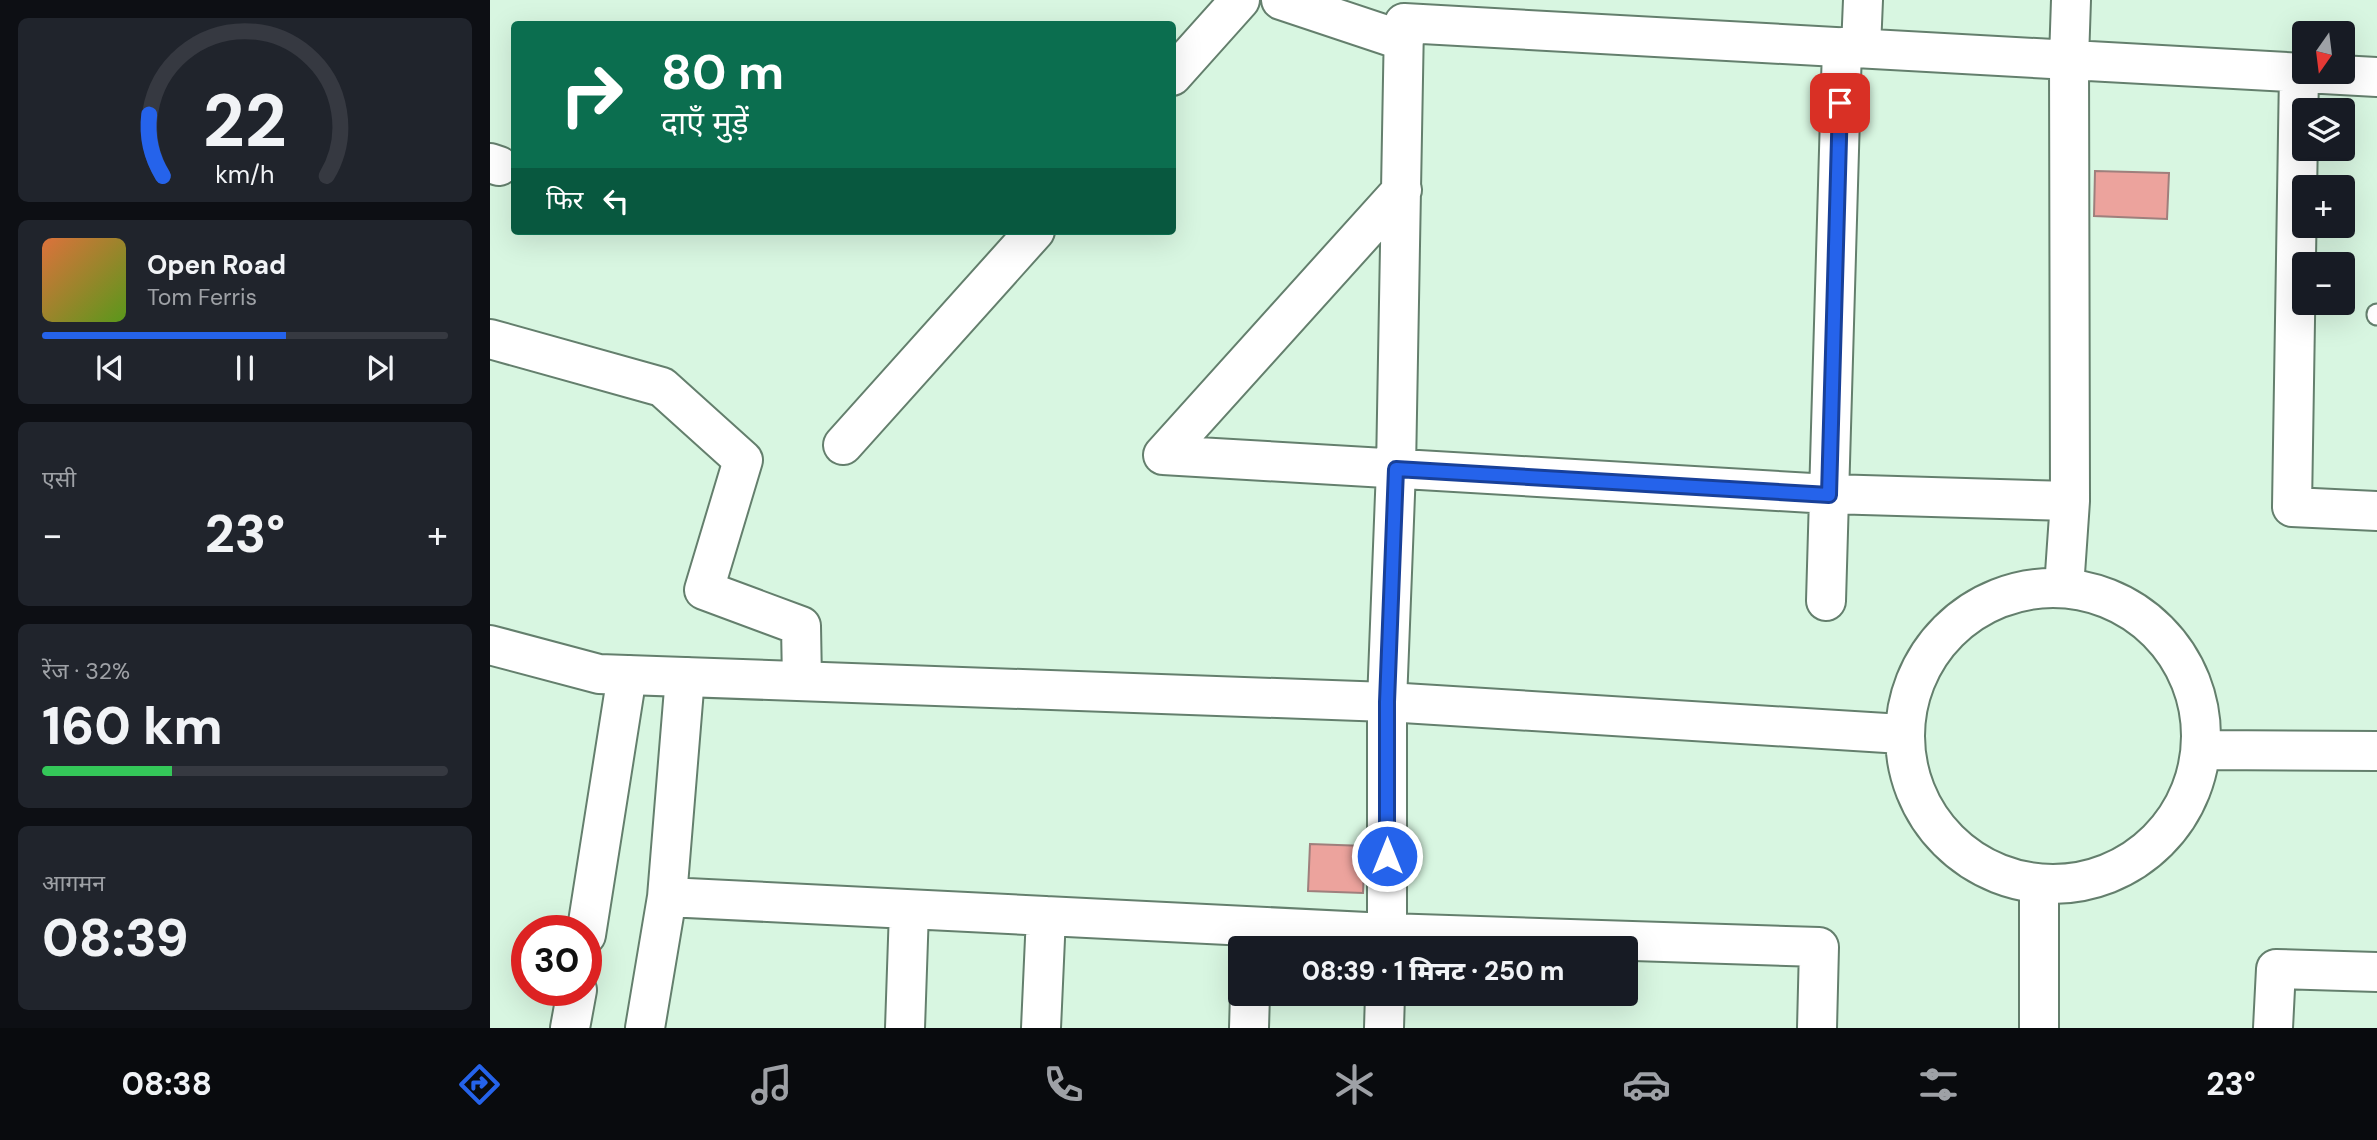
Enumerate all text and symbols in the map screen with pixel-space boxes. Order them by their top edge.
north arrow [2292,21,2356,84]
map controls [2292,21,2355,315]
text: 80 m [661,40,784,104]
icon: right [546,49,637,140]
pin [1810,73,1870,133]
text: 22 [203,74,287,169]
icon: arrive [1821,84,1859,122]
button: layers [2292,98,2355,161]
text: दाएँ मुड़ें [661,102,749,144]
text: km/h [215,158,275,191]
button: + [2292,175,2355,238]
icon: left [597,182,635,220]
text: फिर [546,183,583,217]
text: Open Road [147,248,286,282]
button: − [2292,252,2355,315]
text: Tom Ferris [147,282,257,312]
icon: previous [91,349,129,387]
icon: pause [226,349,264,387]
icon: next [361,349,399,387]
text: एसी [42,464,76,494]
text: 23° [205,500,285,568]
text: − [42,510,63,560]
text: + [427,510,448,560]
text: रेंज · 32% [42,656,130,686]
text: 160 km [42,692,223,760]
position arrow [1350,819,1424,893]
text: आगमन [42,868,105,898]
text: 08:39 [42,904,188,972]
speed limit sign: 30 [511,915,602,1006]
text: 08:39 · 1 मिनट · 250 m [1302,954,1564,988]
icon: directions [455,1060,504,1109]
icon: music [747,1060,796,1109]
icon: phone [1039,1060,1088,1109]
icon: climate [1330,1060,1379,1109]
icon: car [1622,1060,1671,1109]
icon: filters [1914,1060,1963,1109]
text: 08:38 [121,1063,212,1105]
text: 23° [2206,1063,2256,1105]

